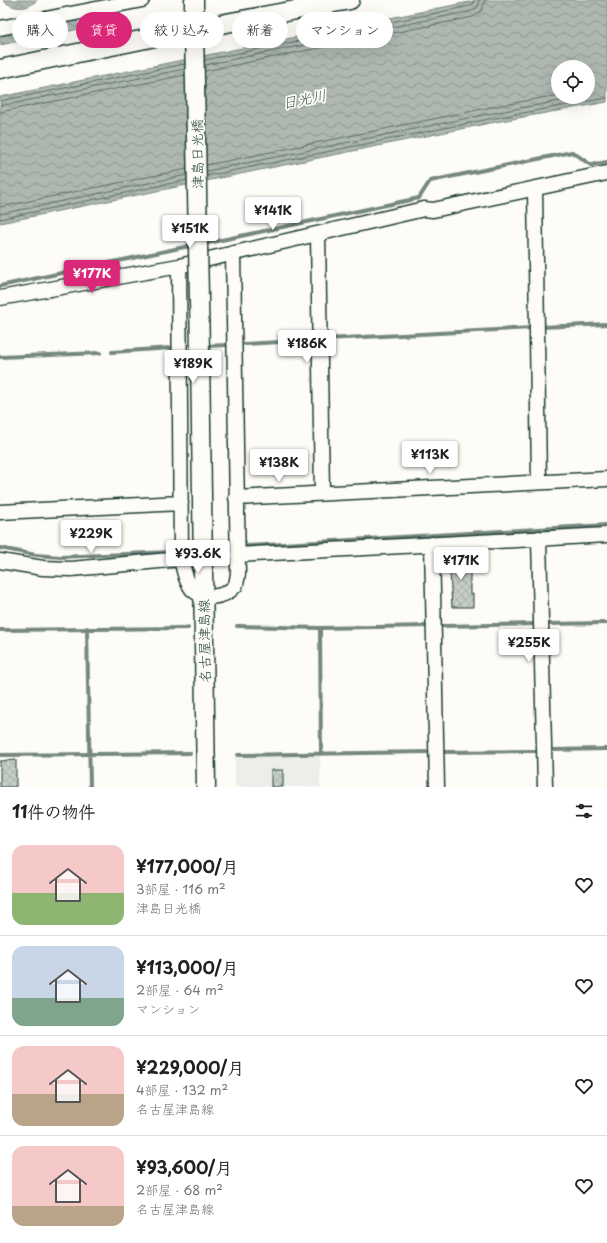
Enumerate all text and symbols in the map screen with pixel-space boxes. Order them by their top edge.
chip: 購入 [12,12,68,48]
chip: 賃貸 [76,12,132,48]
chip: 絞り込み [140,12,224,48]
chip: 新着 [232,12,288,48]
chip: マンション [296,12,393,48]
map controls [551,60,595,104]
button: locate [551,60,595,104]
water label: 日光川 [280,82,328,114]
street label: 津島日光橋 [186,119,208,189]
pin: ¥141K [245,197,301,231]
text: ¥141K [254,200,292,219]
pin: ¥151K [162,215,218,249]
text: ¥151K [171,218,209,237]
pin: ¥177K [64,260,120,294]
text: ¥177K [73,263,111,282]
pin: ¥186K [279,330,335,364]
text: ¥186K [287,333,327,352]
pin: ¥189K [165,350,221,384]
text: ¥189K [173,353,213,372]
pin: ¥113K [402,441,458,475]
text: ¥113K [411,444,449,463]
pin: ¥138K [251,449,307,483]
text: ¥138K [259,452,299,471]
pin: ¥229K [63,520,119,554]
text: ¥229K [69,523,113,542]
pin: ¥93.6K [165,540,231,574]
text: ¥93.6K [175,543,221,562]
pin: ¥171K [433,547,489,581]
text: ¥171K [443,550,479,569]
street label: 名古屋津島線 [193,599,215,683]
pin: ¥255K [501,629,557,663]
text: ¥255K [507,632,551,651]
text: 11件の物件 [12,798,95,824]
icon: filters [573,800,595,822]
text: ¥177,000/月 [136,853,239,879]
icon: home [44,861,92,909]
icon: heart [573,874,595,896]
text: 3部屋 · 116 m² [136,879,226,898]
text: 津島日光橋 [136,898,201,917]
text: ¥113,000/月 [136,954,239,980]
icon: home [44,962,92,1010]
icon: heart [573,975,595,997]
text: 2部屋 · 64 m² [136,980,224,999]
text: マンション [136,999,200,1018]
text: ¥229,000/月 [136,1054,244,1080]
icon: home [44,1062,92,1110]
icon: heart [573,1075,595,1097]
text: 4部屋 · 132 m² [136,1080,228,1099]
text: 名古屋津島線 [136,1099,214,1118]
text: ¥93,600/月 [136,1154,232,1180]
icon: home [44,1162,92,1210]
icon: heart [573,1175,595,1197]
text: 2部屋 · 68 m² [136,1180,223,1199]
text: 名古屋津島線 [136,1199,214,1218]

